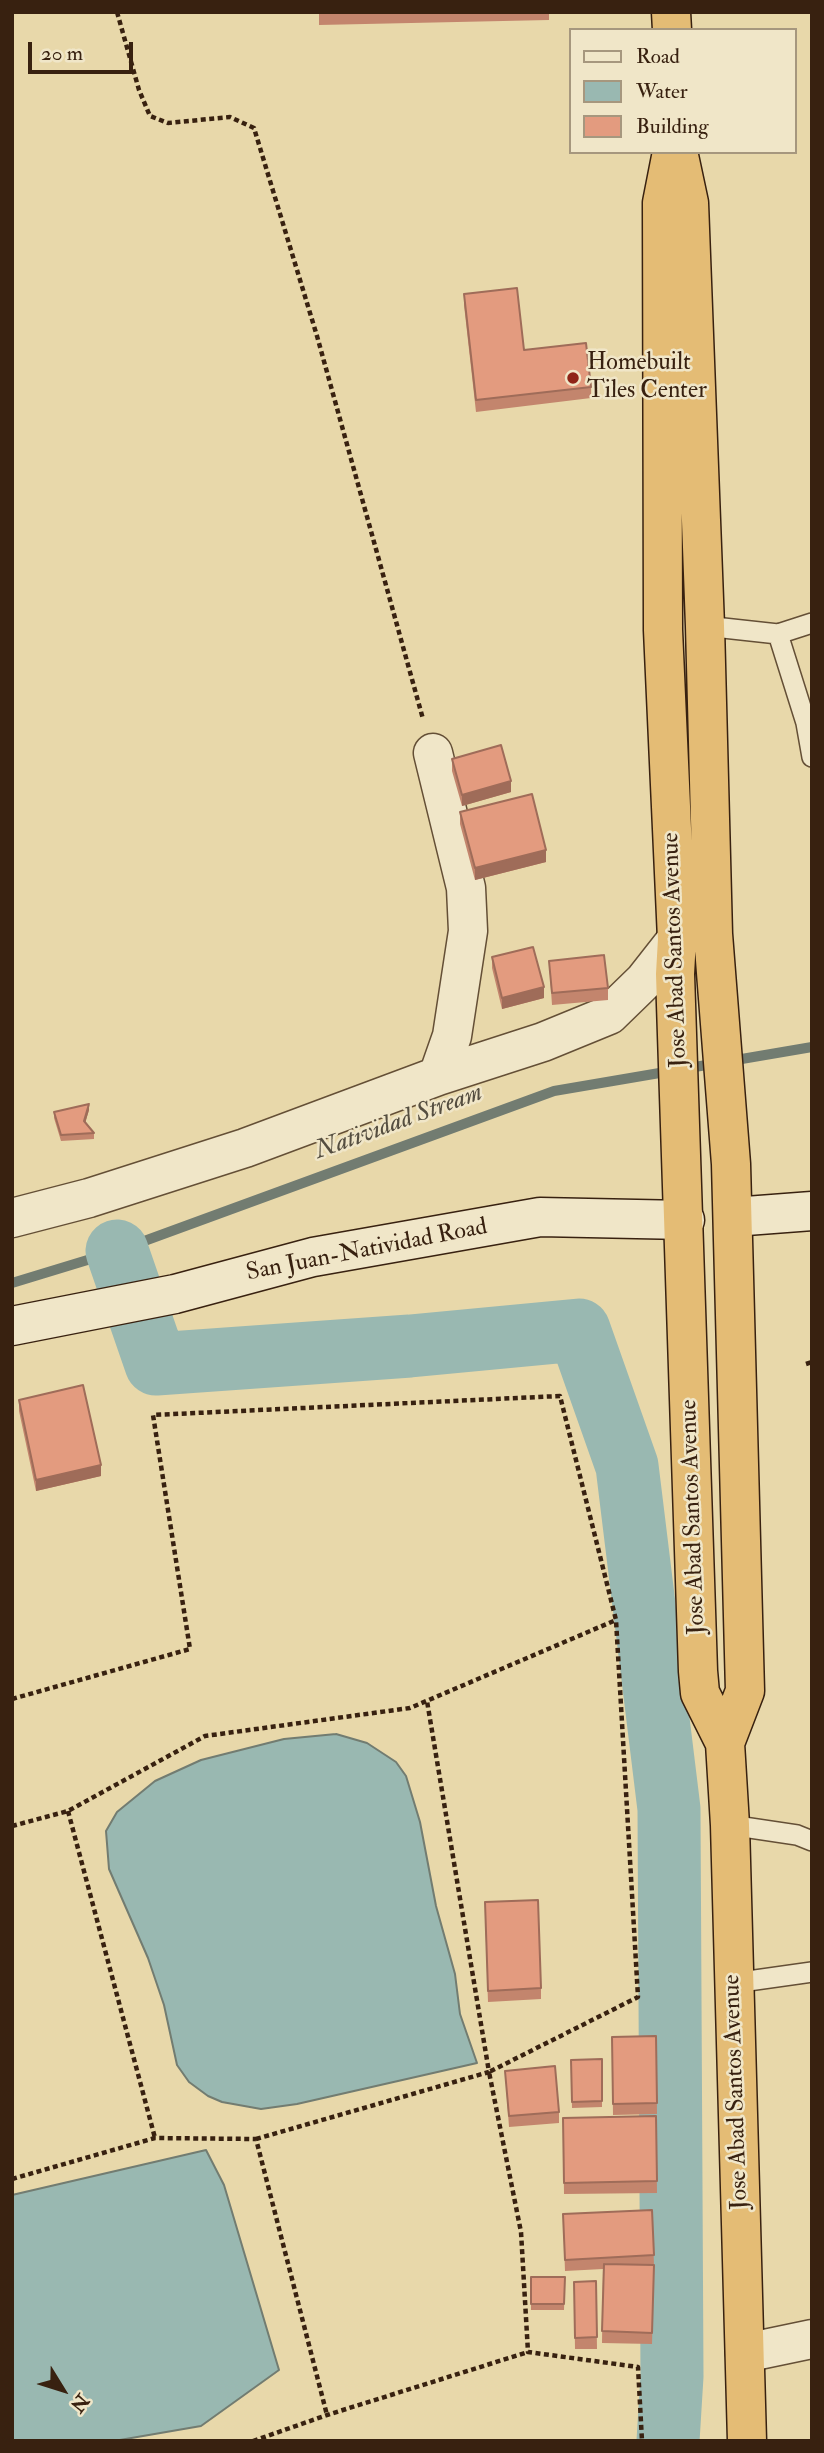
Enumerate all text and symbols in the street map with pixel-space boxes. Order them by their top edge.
scale bar [32,28,136,72]
legend [568,28,796,154]
text: 20 m [41,40,83,67]
text: Road [636,43,680,70]
text: Water [636,78,688,105]
text: Building [636,113,709,140]
place label: Homebuilt Tiles Center [587,350,707,406]
marker: Homebuilt Tiles Center [565,370,581,386]
street label: Jose Abad Santos Avenue [658,832,694,1068]
water label: Natividad Stream [311,1078,487,1168]
street label: San Juan-Natividad Road [244,1214,490,1288]
street label: Jose Abad Santos Avenue [676,1399,712,1635]
street label: Jose Abad Santos Avenue [719,1974,755,2210]
north arrow [28,2355,98,2425]
text: N [65,2389,94,2417]

